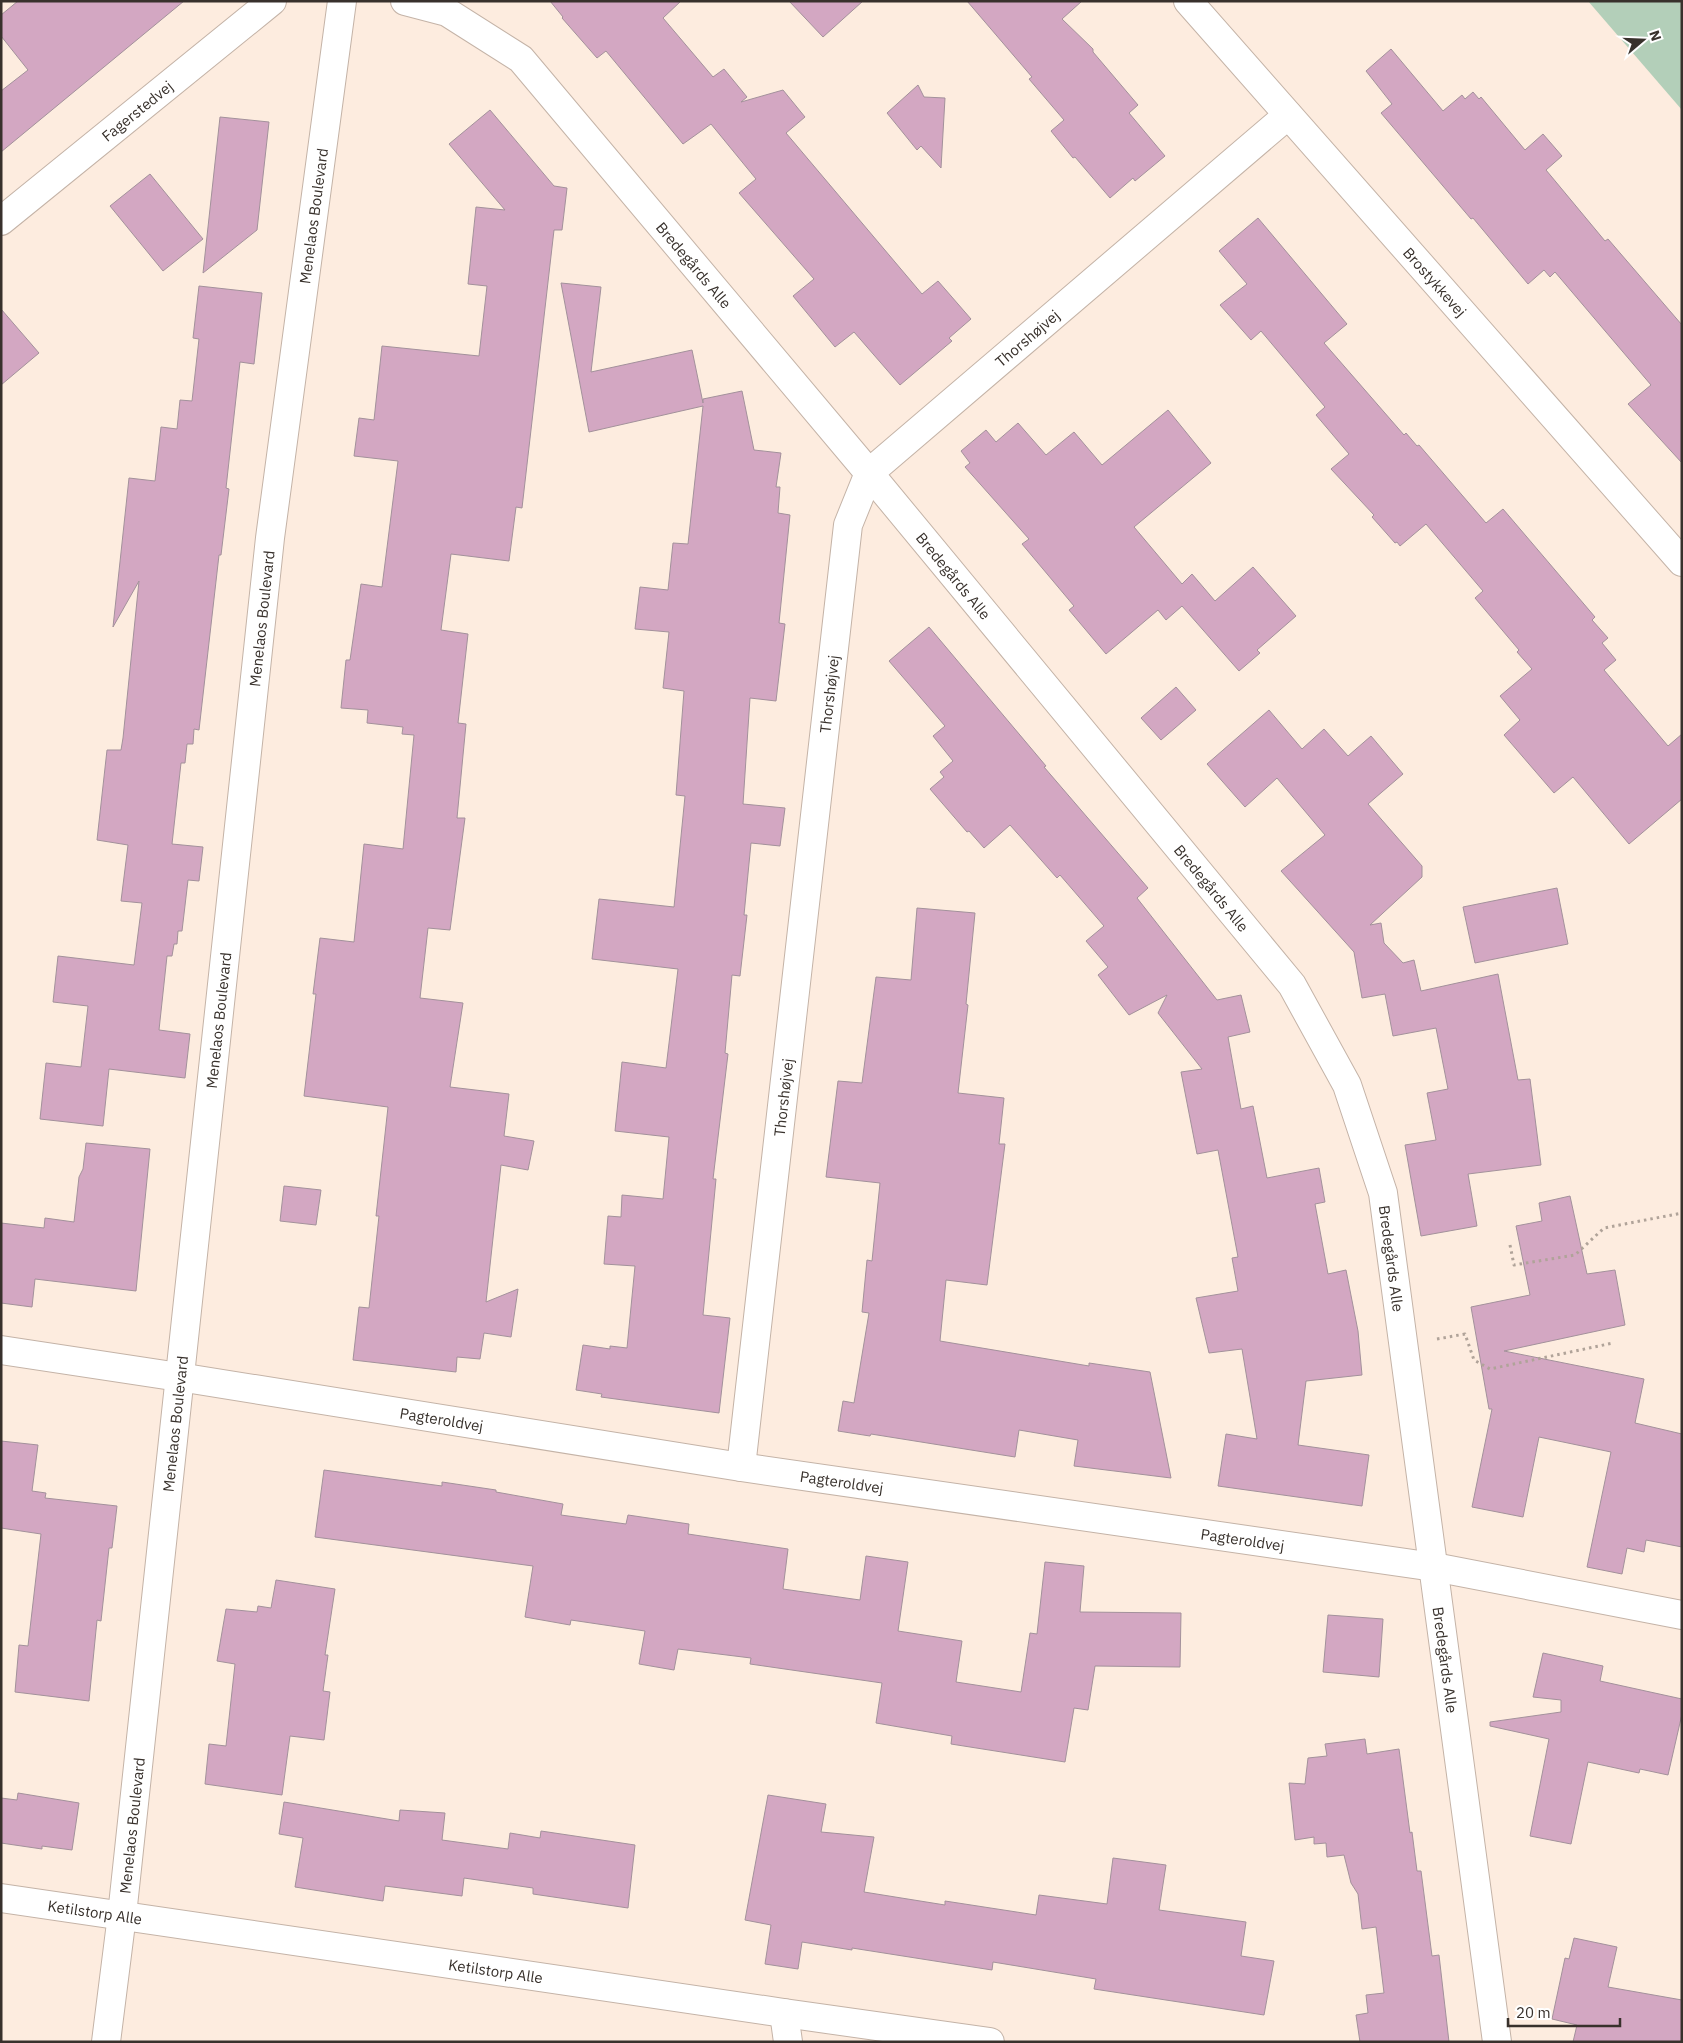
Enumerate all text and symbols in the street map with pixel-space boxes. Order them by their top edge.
north arrow [1618,15,1668,65]
text: N [1645,28,1665,43]
street label: Fagerstedvej [97,76,176,145]
street label: Menelaos Boulevard [295,147,332,285]
street label: Bredegårds Alle [652,218,736,312]
street label: Brostykkevej [1399,243,1471,320]
street label: Thorshøjvej [991,305,1063,371]
street label: Bredegårds Alle [912,528,995,623]
street label: Menelaos Boulevard [245,549,278,688]
street label: Thorshøjvej [815,654,843,734]
street label: Bredegårds Alle [1170,840,1253,935]
street label: Menelaos Boulevard [201,951,235,1089]
street label: Thorshøjvej [769,1057,797,1137]
street label: Bredegårds Alle [1375,1204,1408,1313]
street label: Menelaos Boulevard [158,1355,192,1493]
street label: Pagteroldvej [399,1403,485,1435]
street label: Pagteroldvej [799,1466,885,1497]
street label: Pagteroldvej [1200,1524,1286,1555]
street label: Bredegårds Alle [1429,1605,1462,1714]
street label: Menelaos Boulevard [115,1756,148,1895]
street label: Ketilstorp Alle [47,1895,143,1928]
street label: Ketilstorp Alle [447,1954,544,1987]
scale bar [1508,1996,1620,2028]
text: 20 m [1516,2003,1551,2022]

